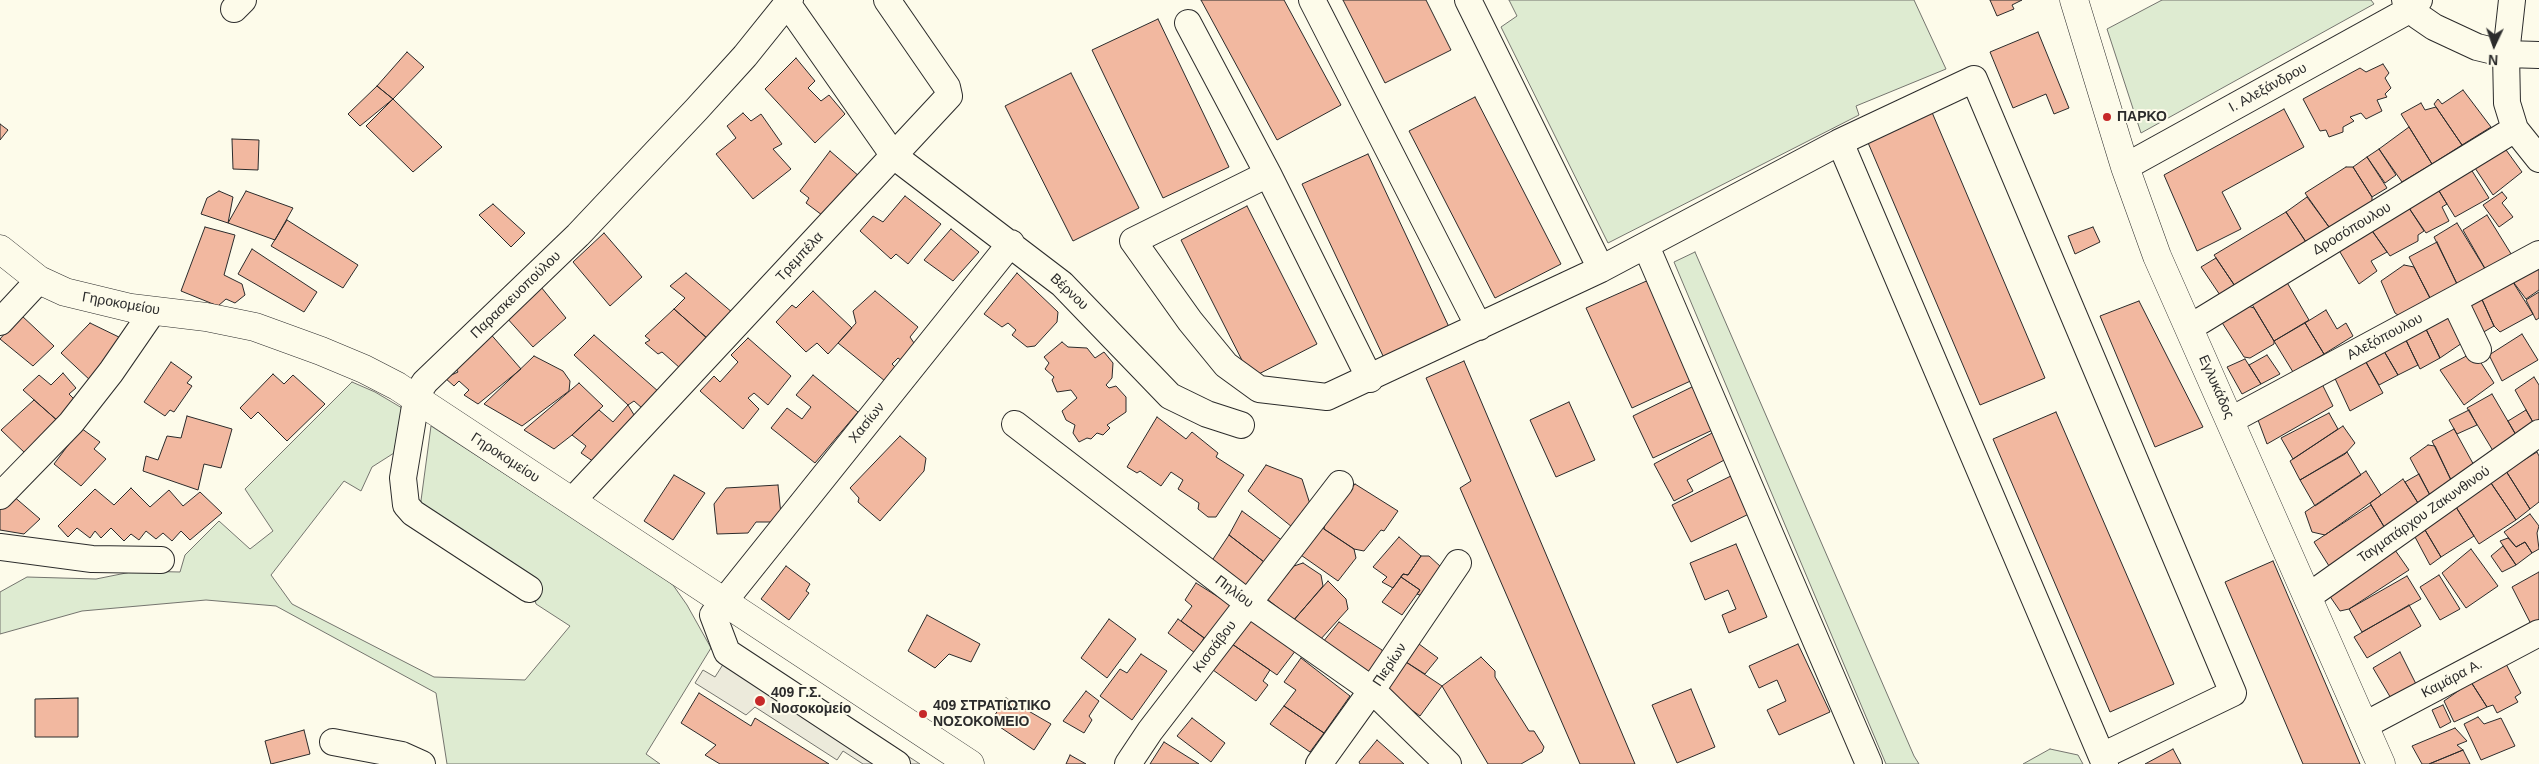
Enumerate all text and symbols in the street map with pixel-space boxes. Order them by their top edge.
north arrow [2469,20,2519,70]
text: N [2488,52,2499,68]
street label: Ι. Αλεξάνδρου [2226,60,2310,116]
place label: ΠΑΡΚΟ [2117,109,2167,125]
marker: ΠΑΡΚΟ [2101,111,2113,123]
street label: Δροσόπουλου [2310,199,2394,259]
street label: Τρεμπέλα [773,229,827,285]
street label: Παρασκευοπούλου [468,248,564,342]
street label: Βέρνου [1046,270,1092,314]
street label: Γηροκομείου [81,289,161,319]
street label: Αλεξόπουλου [2344,310,2426,364]
street label: Εγλυκάδος [2195,353,2237,421]
street label: Χασίων [846,399,888,447]
street label: Γηροκομείου [467,430,543,486]
street label: Ταγματάρχου Ζακυνθινού [2355,463,2493,567]
street label: Πηλίου [1212,572,1256,612]
street label: Κισσάβου [1190,617,1240,677]
street label: Πιερίων [1369,640,1411,690]
street label: Καμάρα Α. [2419,656,2485,702]
place label: 409 Γ.Σ. Νοσοκομείο [771,685,851,718]
marker: 409 Γ.Σ. Νοσοκομείο [753,694,767,708]
place label: 409 ΣΤΡΑΤΙΩΤΙΚΟ ΝΟΣΟΚΟΜΕΙΟ [933,698,1051,730]
marker: 409 ΣΤΡΑΤΙΩΤΙΚΟ ΝΟΣΟΚΟΜΕΙΟ [917,708,929,720]

